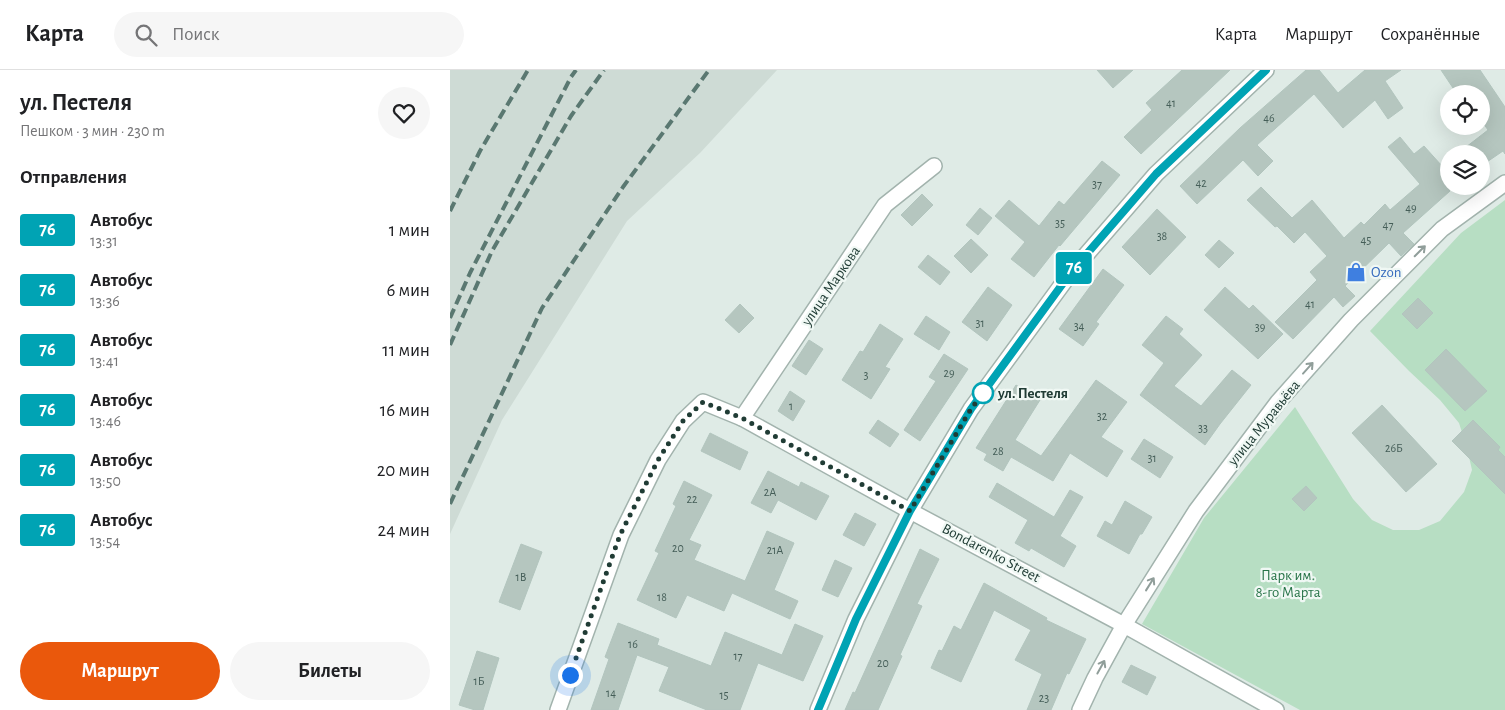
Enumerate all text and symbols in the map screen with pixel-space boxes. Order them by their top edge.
search box [114,12,464,57]
icon: search [132,21,160,49]
text: Карта [25,22,84,46]
text: Поиск [172,25,219,44]
text: Карта [1215,26,1257,44]
text: Маршрут [1285,26,1353,44]
text: Сохранённые [1381,26,1480,44]
map controls [1440,85,1490,195]
button: locate [1440,85,1490,135]
button: heart [378,87,430,139]
text: ул. Пестеля [20,91,132,115]
house number: 41 [1166,97,1176,109]
house number: 46 [1263,112,1275,124]
text: Пешком · 3 мин · 230 m [20,123,165,139]
button: layers [1440,145,1490,195]
text: Отправления [20,168,127,187]
house number: 42 [1195,177,1207,189]
house number: 37 [1092,178,1102,190]
house number: 49 [1405,202,1417,214]
text: Автобус [90,211,153,230]
house number: 35 [1055,217,1065,229]
house number: 47 [1383,219,1393,231]
text: 76 [39,221,56,239]
text: 1 мин [389,221,430,240]
house number: 38 [1157,230,1168,242]
text: 13:31 [90,233,118,249]
house number: 45 [1361,234,1371,246]
street label: улица Маркова [798,243,863,329]
one-way arrow [1414,244,1426,257]
line badge: 76 [1052,252,1096,284]
text: 76 [1066,259,1082,277]
shop icon: Ozon [1345,261,1367,283]
place label: Ozon [1371,265,1401,280]
text: Автобус [90,271,153,290]
text: 76 [39,281,56,299]
text: 6 мин [386,281,430,300]
text: 13:36 [90,293,120,309]
house number: 41 [1305,298,1315,310]
house number: 31 [975,317,985,329]
house number: 34 [1074,320,1085,332]
house number: 39 [1255,321,1266,333]
text: Автобус [90,331,153,350]
text: 76 [39,341,56,359]
text: 11 мин [382,341,430,360]
text: 13:41 [90,353,119,369]
one-way arrow [1302,362,1314,375]
house number: 29 [943,367,955,379]
house number: 3 [864,369,869,381]
street label: улица Муравьёва [1225,377,1303,469]
marker: ул. Пестеля [972,382,994,404]
place label: ул. Пестеля [997,386,1068,401]
text: Автобус [90,391,153,410]
house number: 1 [789,400,793,412]
text: 76 [39,401,56,419]
text: 16 мин [380,401,430,420]
house number: 32 [1097,410,1108,422]
text: 13:46 [90,413,121,429]
house number: 33 [1198,422,1208,434]
house number: 26Б [1385,442,1403,454]
house number: 28 [992,445,1004,457]
text: Автобус [90,451,153,470]
house number: 31 [1147,452,1157,464]
text: 76 [39,461,56,479]
text: 20 мин [377,461,430,480]
text: 13:50 [90,473,121,489]
house number: 2А [764,486,776,498]
house number: 22 [687,493,698,505]
text: Автобус [90,511,153,530]
text: 76 [39,521,56,539]
text: 24 мин [378,521,430,540]
street label: Bondarenko Street [940,521,1043,585]
text: 13:54 [90,533,120,549]
house number: 20 [672,542,684,554]
house number: 21А [767,544,783,556]
park label: Парк им. 8-го Марта [1255,568,1321,600]
house number: 1В [516,571,527,583]
one-way arrow [1146,577,1156,591]
house number: 18 [657,591,667,603]
house number: 16 [628,638,638,650]
button: Маршрут [20,642,220,700]
button: Билеты [230,642,430,700]
house number: 17 [733,650,743,662]
house number: 20 [877,657,889,669]
one-way arrow [1097,660,1106,675]
your location [558,663,583,688]
house number: 1Б [474,675,485,687]
house number: 14 [606,687,616,699]
house number: 15 [719,689,729,701]
house number: 23 [1039,692,1049,704]

